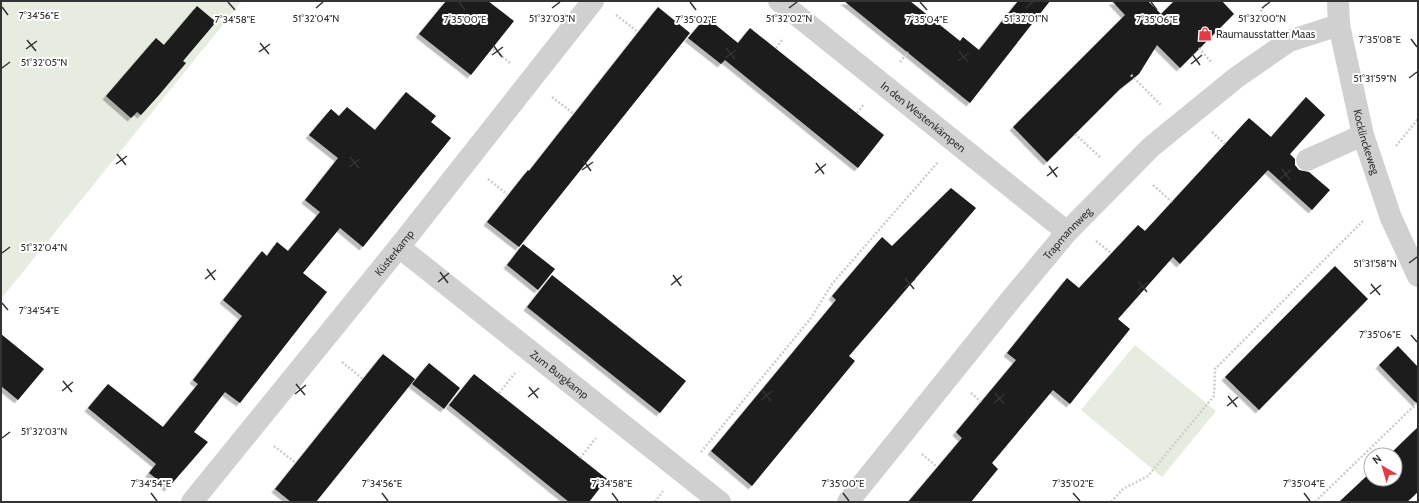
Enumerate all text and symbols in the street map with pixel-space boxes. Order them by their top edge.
text: 7°34'56"E [19,9,60,22]
text: 51°32'04"N [293,12,339,25]
text: 51°32'03"N [529,12,575,25]
text: 51°32'02"N [766,12,812,25]
text: 51°32'01"N [1004,12,1048,25]
text: 51°32'00"N [1238,12,1286,25]
text: 7°34'58"E [215,13,256,26]
text: 7°35'00"E [443,13,487,26]
text: 7°35'02"E [675,13,717,26]
text: 7°35'04"E [906,13,948,26]
text: 7°35'06"E [1136,13,1178,26]
shop icon: Raumausstatter Maas [1197,26,1213,42]
place label: Raumausstatter Maas [1216,27,1316,41]
text: 7°35'08"E [1359,33,1402,46]
text: 51°32'05"N [21,56,67,69]
text: 51°31'59"N [1353,72,1397,85]
street label: In den Westenkämpen [878,78,969,155]
street label: Kocklinckeweg [1351,108,1383,177]
street label: Trapmannweg [1040,204,1095,262]
street label: Küsterkamp [372,227,417,279]
text: 51°32'04"N [21,241,67,254]
text: 51°31'58"N [1353,257,1397,270]
text: 7°34'54"E [19,304,60,317]
text: 7°35'06"E [1359,328,1401,341]
street label: Zum Burgkamp [527,347,592,402]
text: 51°32'03"N [21,425,67,438]
north arrow [1363,447,1403,487]
text: N [1369,451,1384,467]
text: 7°34'54"E [131,477,172,490]
text: 7°34'56"E [362,477,403,490]
text: 7°34'58"E [592,477,633,490]
text: 7°35'00"E [821,477,865,490]
text: 7°35'02"E [1052,477,1094,490]
text: 7°35'04"E [1283,477,1325,490]

